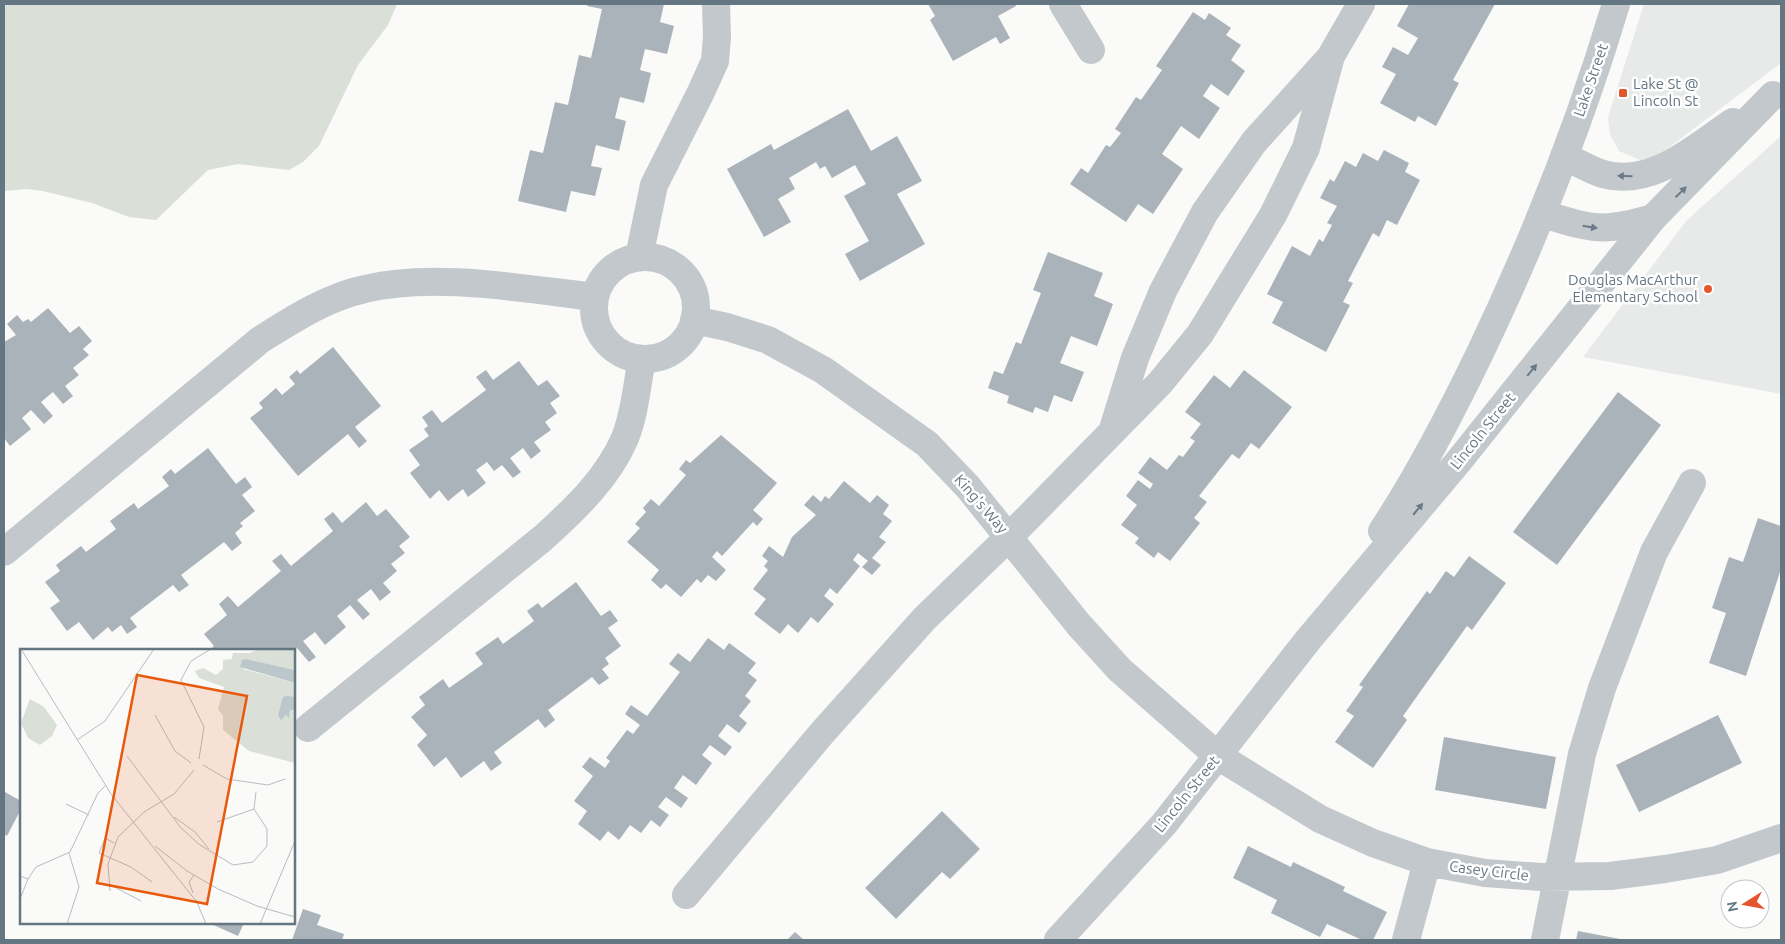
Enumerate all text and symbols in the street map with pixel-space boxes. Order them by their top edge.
street label: Lake Street [1570,41,1611,119]
place label: Lake St @ Lincoln St [1633,75,1699,109]
marker: Lake St @ Lincoln St [1617,87,1629,99]
one-way arrow [1617,172,1633,180]
one-way arrow [1674,186,1686,198]
one-way arrow [1582,224,1598,232]
place label: Douglas MacArthur Elementary School [1568,271,1698,305]
marker: Douglas MacArthur Elementary School [1702,283,1714,295]
one-way arrow [1527,364,1538,377]
street label: Lincoln Street [1447,389,1519,472]
street label: King's Way [951,471,1012,537]
one-way arrow [1413,503,1424,516]
inset map [20,649,295,924]
street label: Lincoln Street [1151,752,1223,835]
street label: Casey Circle [1448,857,1530,884]
north arrow [1720,879,1770,929]
text: N [1723,900,1741,913]

